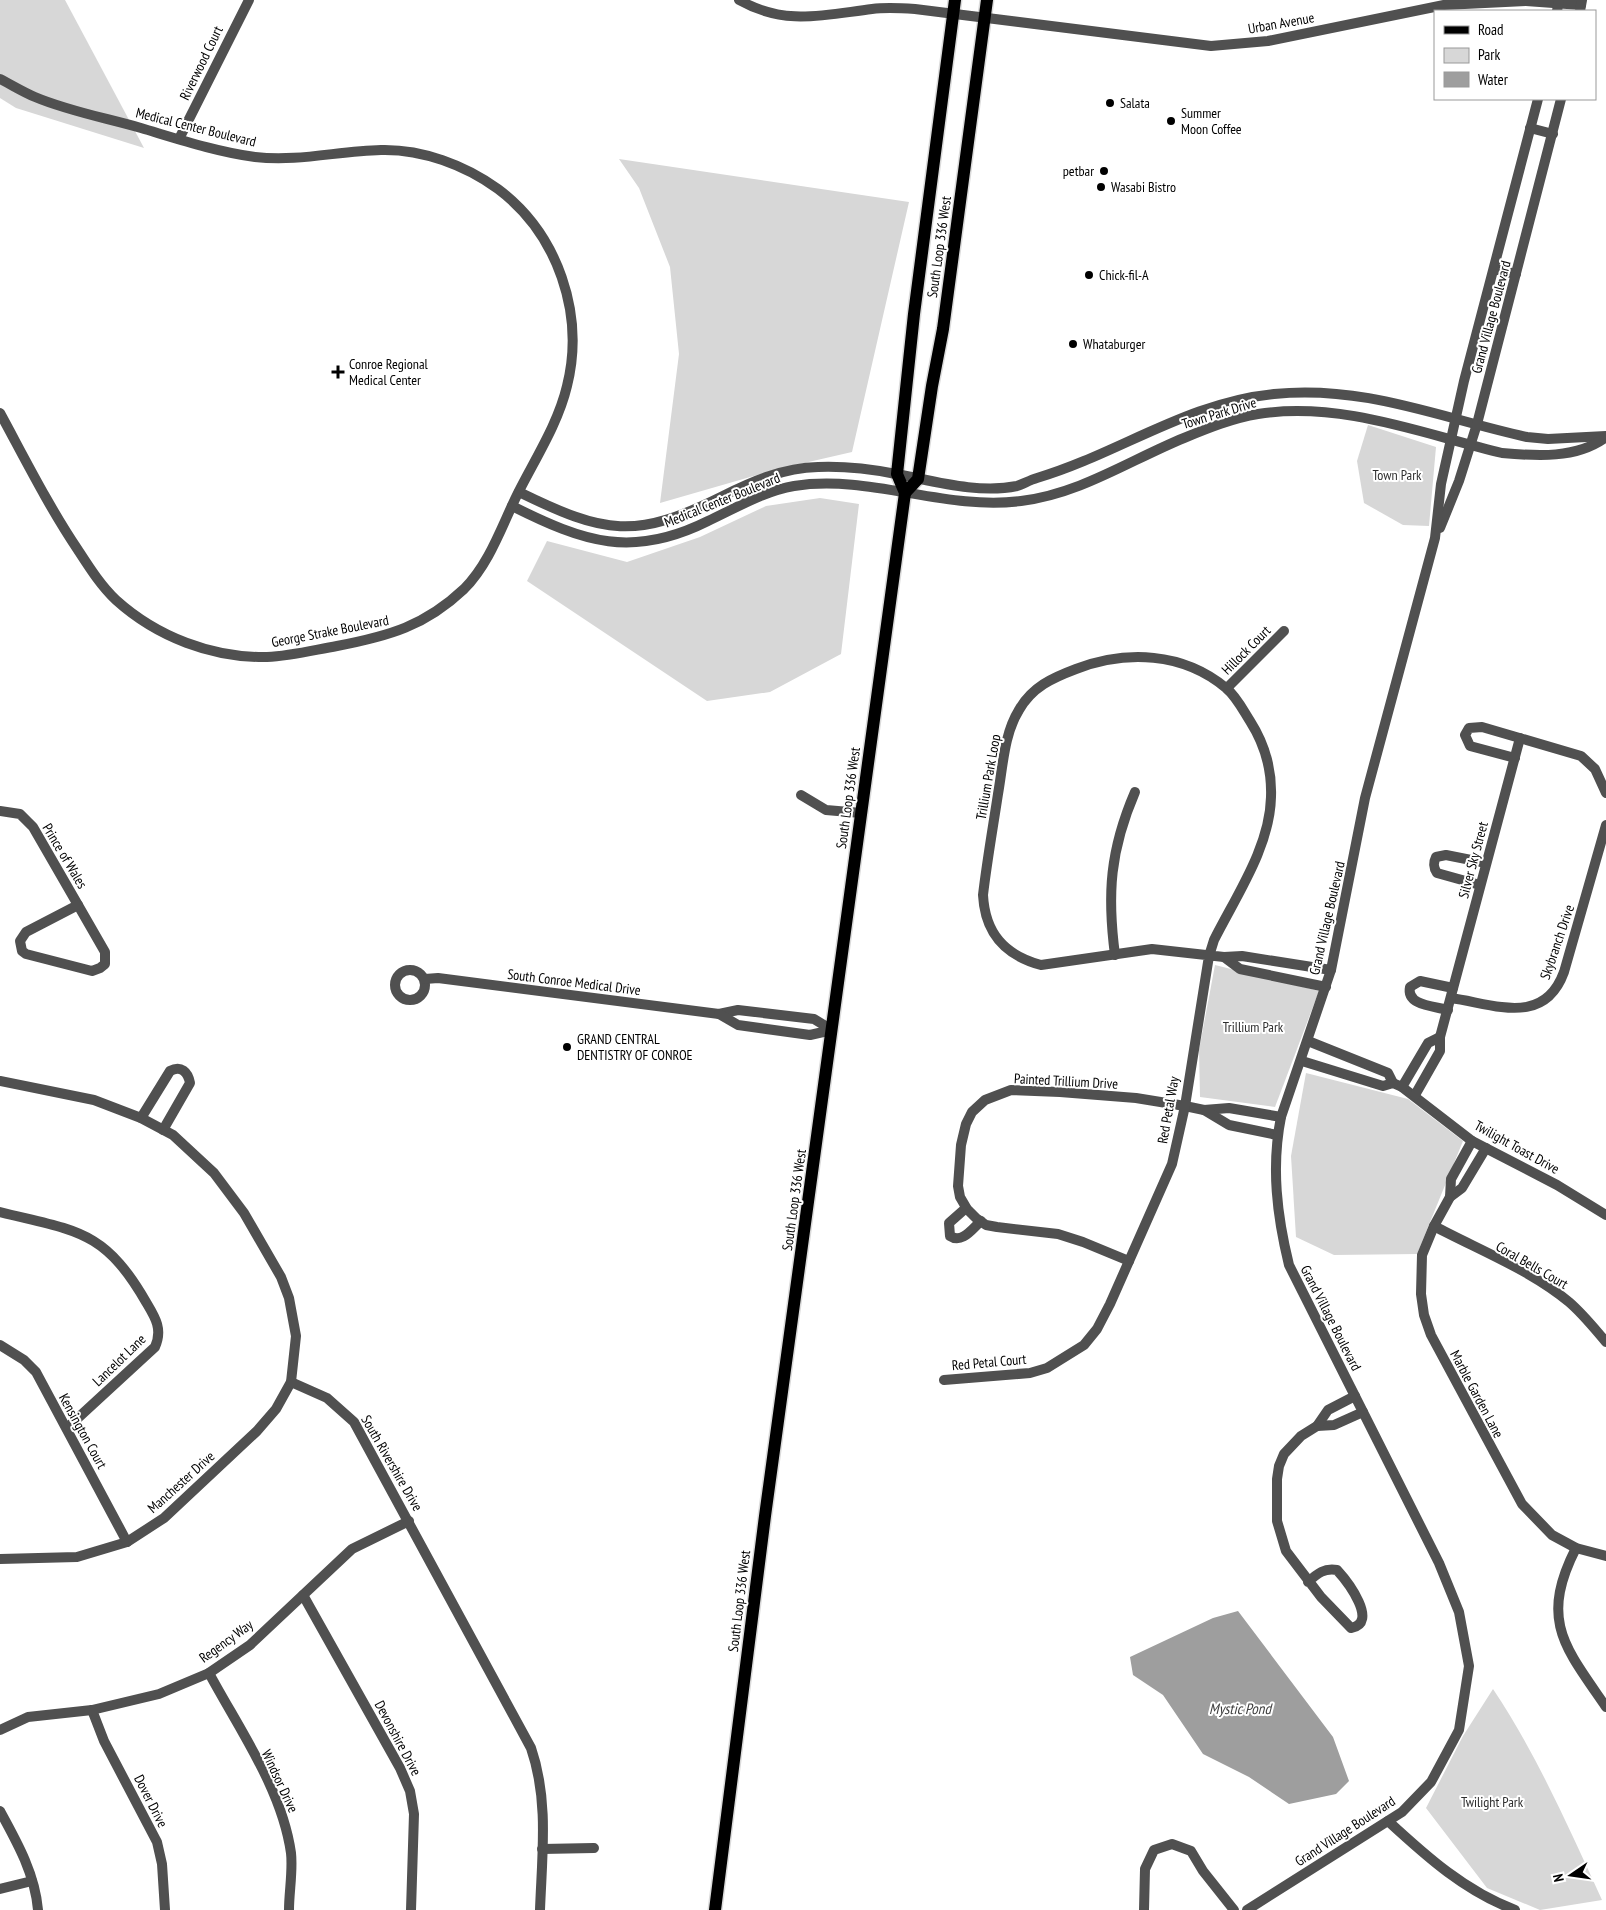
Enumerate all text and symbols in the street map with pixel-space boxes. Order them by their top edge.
street label: Urban Avenue [1246,8,1316,38]
legend [1434,10,1596,100]
text: Road [1478,20,1504,39]
street label: Riverwood Court [175,23,227,103]
text: Park [1478,45,1500,64]
text: Water [1478,70,1509,89]
place label: Salata [1120,94,1150,112]
marker: Salata [1104,97,1116,109]
street label: Medical Center Boulevard [134,103,258,151]
place label: Summer Moon Coffee [1181,104,1242,138]
marker: Summer Moon Coffee [1165,115,1177,127]
place label: petbar [1063,162,1094,180]
marker: petbar [1098,165,1110,177]
place label: Wasabi Bistro [1111,178,1176,196]
marker: Wasabi Bistro [1095,181,1107,193]
street label: South Loop 336 West [923,195,955,299]
street label: Grand Village Boulevard [1467,259,1515,375]
place label: Chick-fil-A [1099,266,1149,284]
marker: Chick-fil-A [1083,269,1095,281]
place label: Whataburger [1083,335,1145,353]
marker: Whataburger [1067,338,1079,350]
place label: Conroe Regional Medical Center [349,355,429,389]
marker: Conroe Regional Medical Center [331,365,345,379]
street label: Town Park Drive [1180,393,1259,433]
park label: Town Park [1373,466,1422,484]
street label: Medical Center Boulevard [661,469,783,531]
street label: George Strake Boulevard [270,611,390,651]
street label: Hillock Court [1218,621,1275,678]
street label: Trillium Park Loop [972,733,1004,821]
street label: South Loop 336 West [832,746,864,850]
street label: Prince of Wales [38,820,92,892]
street label: Silver Sky Street [1454,820,1492,900]
street label: Grand Village Boulevard [1305,859,1349,977]
street label: Skybranch Drive [1536,902,1578,982]
street label: South Conroe Medical Drive [506,965,642,999]
park label: Trillium Park [1223,1018,1284,1036]
place label: GRAND CENTRAL DENTISTRY OF CONROE [577,1030,693,1064]
marker: GRAND CENTRAL DENTISTRY OF CONROE [561,1041,573,1053]
street label: Painted Trillium Drive [1014,1069,1119,1093]
street label: Red Petal Way [1153,1074,1183,1145]
street label: Twilight Toast Drive [1471,1116,1563,1178]
street label: South Loop 336 West [778,1148,810,1252]
street label: Coral Bells Court [1493,1237,1571,1293]
street label: Grand Village Boulevard [1297,1262,1365,1374]
street label: Lancelot Lane [89,1330,150,1390]
street label: Marble Garden Lane [1446,1347,1508,1441]
street label: Red Petal Court [951,1350,1027,1374]
street label: Kensington Court [55,1390,111,1472]
street label: South Rivershire Drive [357,1412,427,1514]
street label: Manchester Drive [144,1447,218,1517]
street label: South Loop 336 West [724,1549,754,1653]
street label: Regency Way [196,1615,257,1667]
street label: Devonshire Drive [371,1697,425,1779]
water label: Mystic Pond [1209,1699,1273,1718]
street label: Windsor Drive [258,1747,303,1816]
street label: Dover Drive [130,1772,172,1831]
street label: Grand Village Boulevard [1291,1792,1399,1870]
park label: Twilight Park [1461,1793,1524,1811]
north arrow [1546,1850,1596,1900]
text: N [1549,1872,1568,1884]

